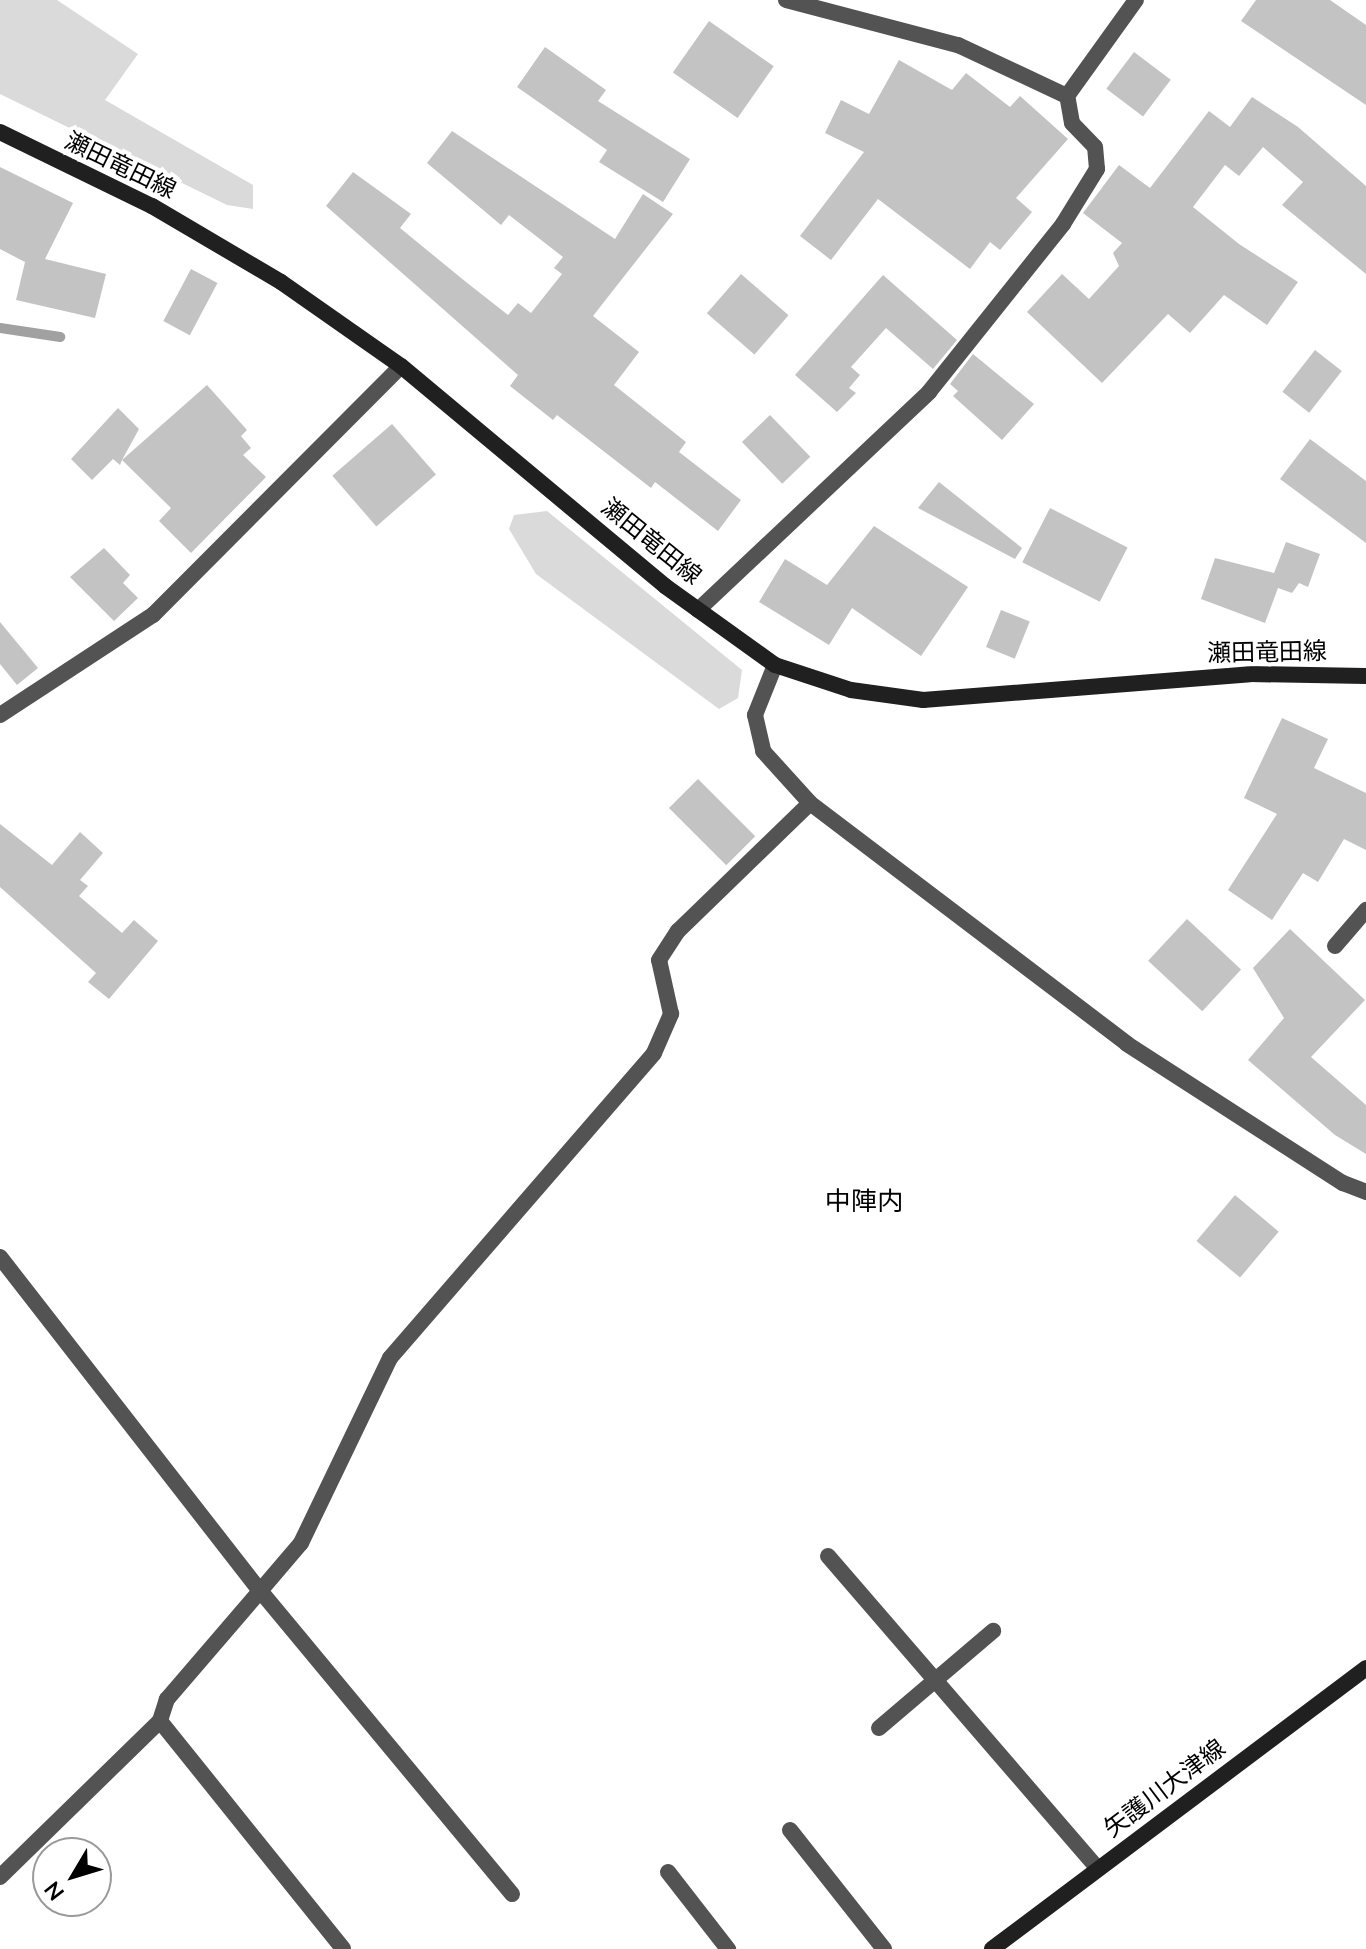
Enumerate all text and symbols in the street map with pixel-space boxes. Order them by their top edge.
street label: 瀬田竜田線 [60,127,180,205]
street label: 瀬田竜田線 [595,493,707,591]
street label: 瀬田竜田線 [1207,638,1327,668]
district label: 中陣内 [825,1186,903,1218]
street label: 矢護川大津線 [1099,1734,1231,1844]
north arrow [32,1837,112,1917]
text: N [38,1875,72,1906]

